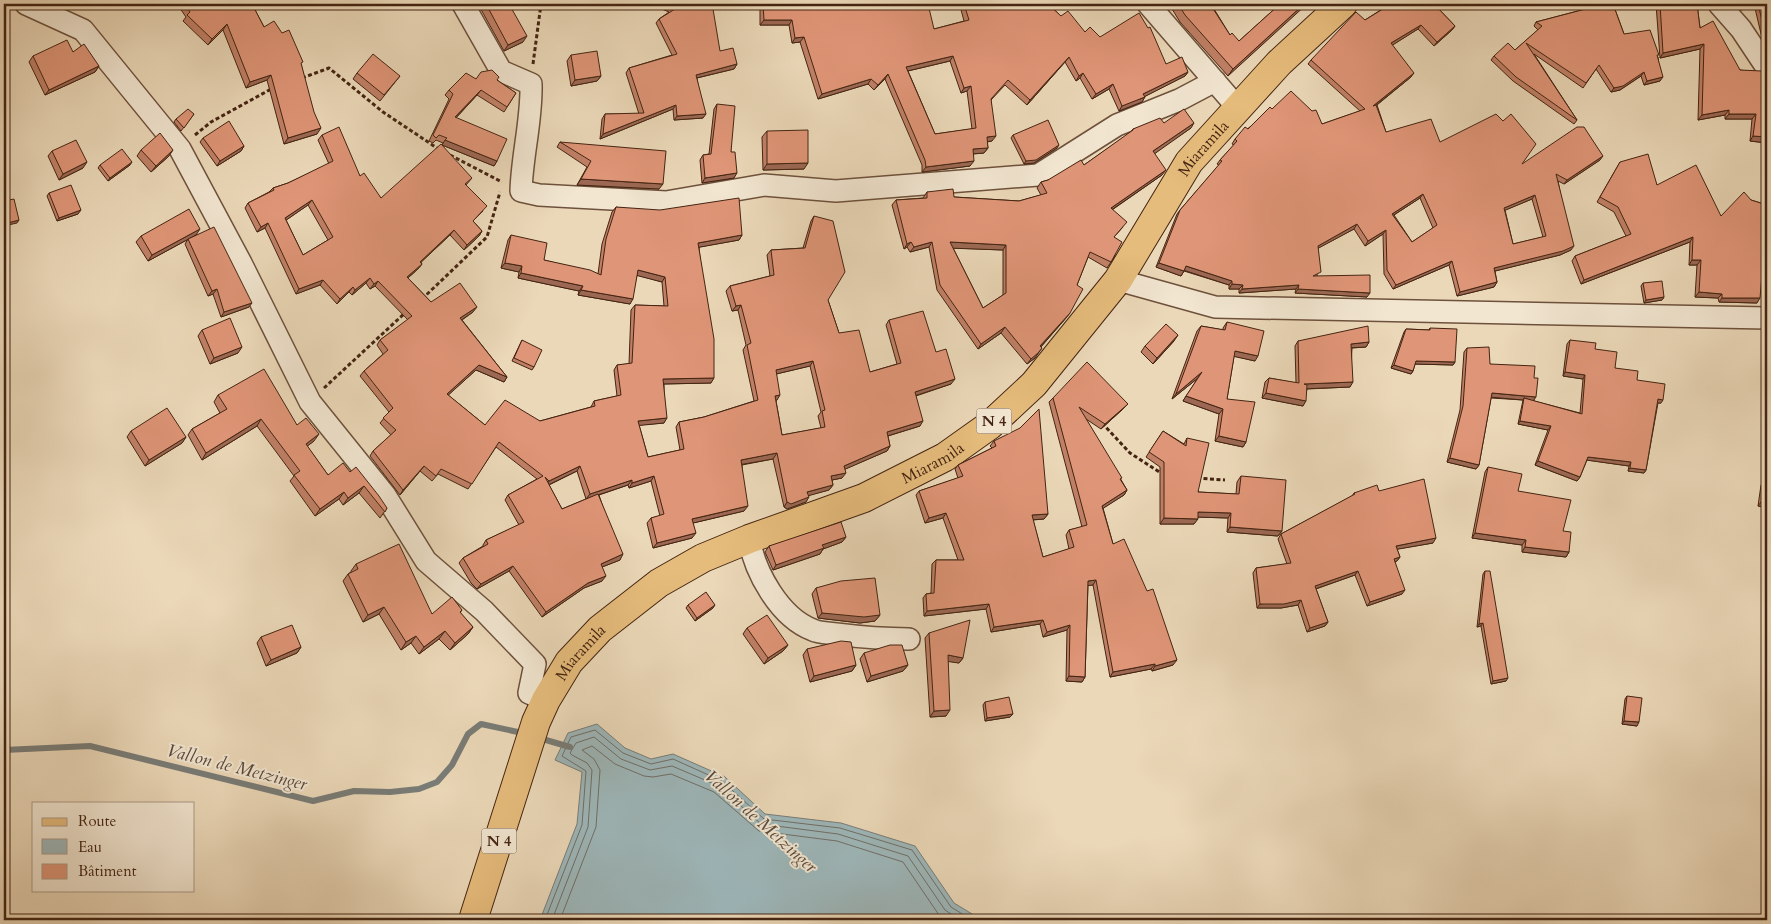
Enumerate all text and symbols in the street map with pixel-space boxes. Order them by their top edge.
street label: Miaramila [1173,115,1234,181]
road number: N 4 [976,408,1012,434]
street label: Miaramila [898,437,969,489]
street label: Miaramila [550,619,610,685]
water label: Vallon de Metzinger [164,738,311,797]
water label: Vallon de Metzinger [699,764,823,879]
legend [32,802,195,892]
text: Route [78,811,116,831]
road number: N 4 [482,828,516,854]
text: Eau [78,837,102,857]
text: Bâtiment [78,861,137,881]

